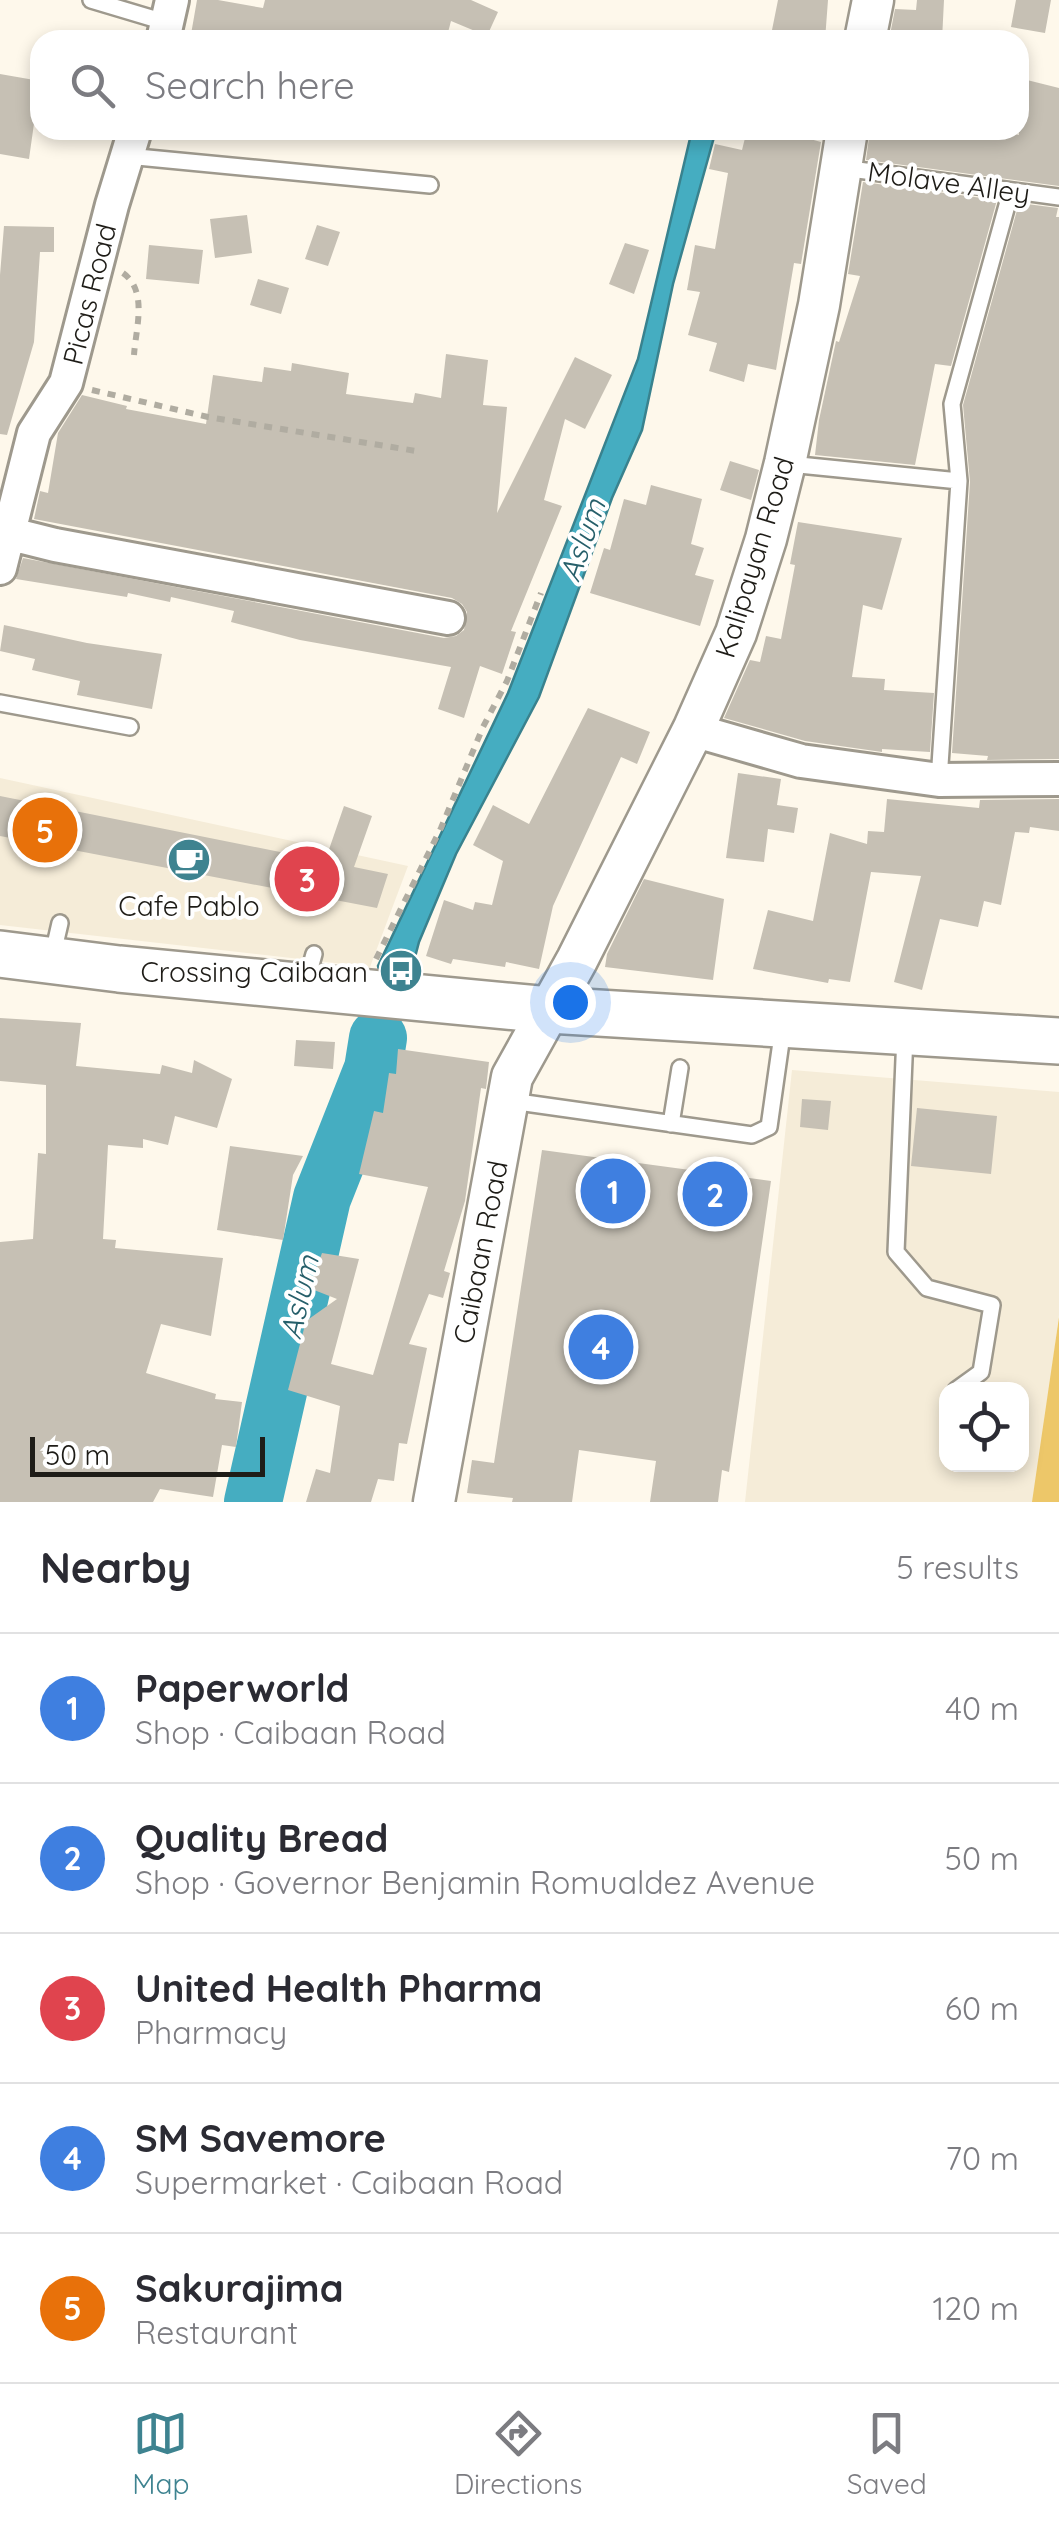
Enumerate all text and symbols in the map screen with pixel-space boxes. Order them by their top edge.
search box [30,30,1029,140]
icon: search [65,58,120,113]
text: Search here [145,61,355,109]
street label: Molave Alley [866,153,1032,211]
street label: Picas Road [55,220,123,368]
street label: Kalipayan Road [707,452,801,662]
water label: Aslum [550,493,614,586]
pin: 5 [12,792,78,868]
cafe icon: Cafe Pablo [166,837,212,883]
pin: 3 [274,842,340,916]
place label: Cafe Pablo [118,888,260,923]
bus stop icon: Crossing Caibaan [378,948,424,994]
place label: Crossing Caibaan [140,954,368,989]
your location [545,977,596,1028]
pin: 1 [580,1154,646,1228]
pin: 2 [682,1156,748,1232]
street label: Caibaan Road [445,1157,515,1347]
water label: Aslum [271,1251,327,1343]
pin: 4 [568,1310,634,1384]
map controls [939,1382,1029,1472]
button: locate [939,1382,1029,1472]
scale bar [30,1432,265,1476]
text: 50 m [45,1437,110,1472]
text: Nearby [40,1541,191,1594]
text: 5 results [896,1547,1019,1587]
text: Paperworld [135,1664,349,1712]
text: 1 [66,1688,79,1728]
text: 40 m [945,1688,1019,1728]
text: Shop · Caibaan Road [135,1712,446,1752]
text: Quality Bread [135,1814,388,1862]
text: 2 [63,1838,82,1878]
text: 50 m [945,1838,1019,1878]
text: Shop · Governor Benjamin Romualdez Avenue [135,1862,815,1902]
text: United Health Pharma [135,1964,542,2012]
text: 3 [64,1988,81,2028]
text: 60 m [945,1988,1019,2028]
text: Pharmacy [135,2012,287,2052]
text: SM Savemore [135,2114,386,2162]
text: 4 [63,2138,82,2178]
text: 70 m [946,2138,1019,2178]
text: Supermarket · Caibaan Road [135,2162,563,2202]
text: Sakurajima [135,2264,344,2312]
text: 5 [63,2288,82,2328]
text: 120 m [932,2288,1019,2328]
text: Restaurant [135,2312,298,2352]
tab: Map [132,2406,189,2501]
tab: Directions [454,2406,582,2501]
tab: Saved [847,2406,927,2501]

